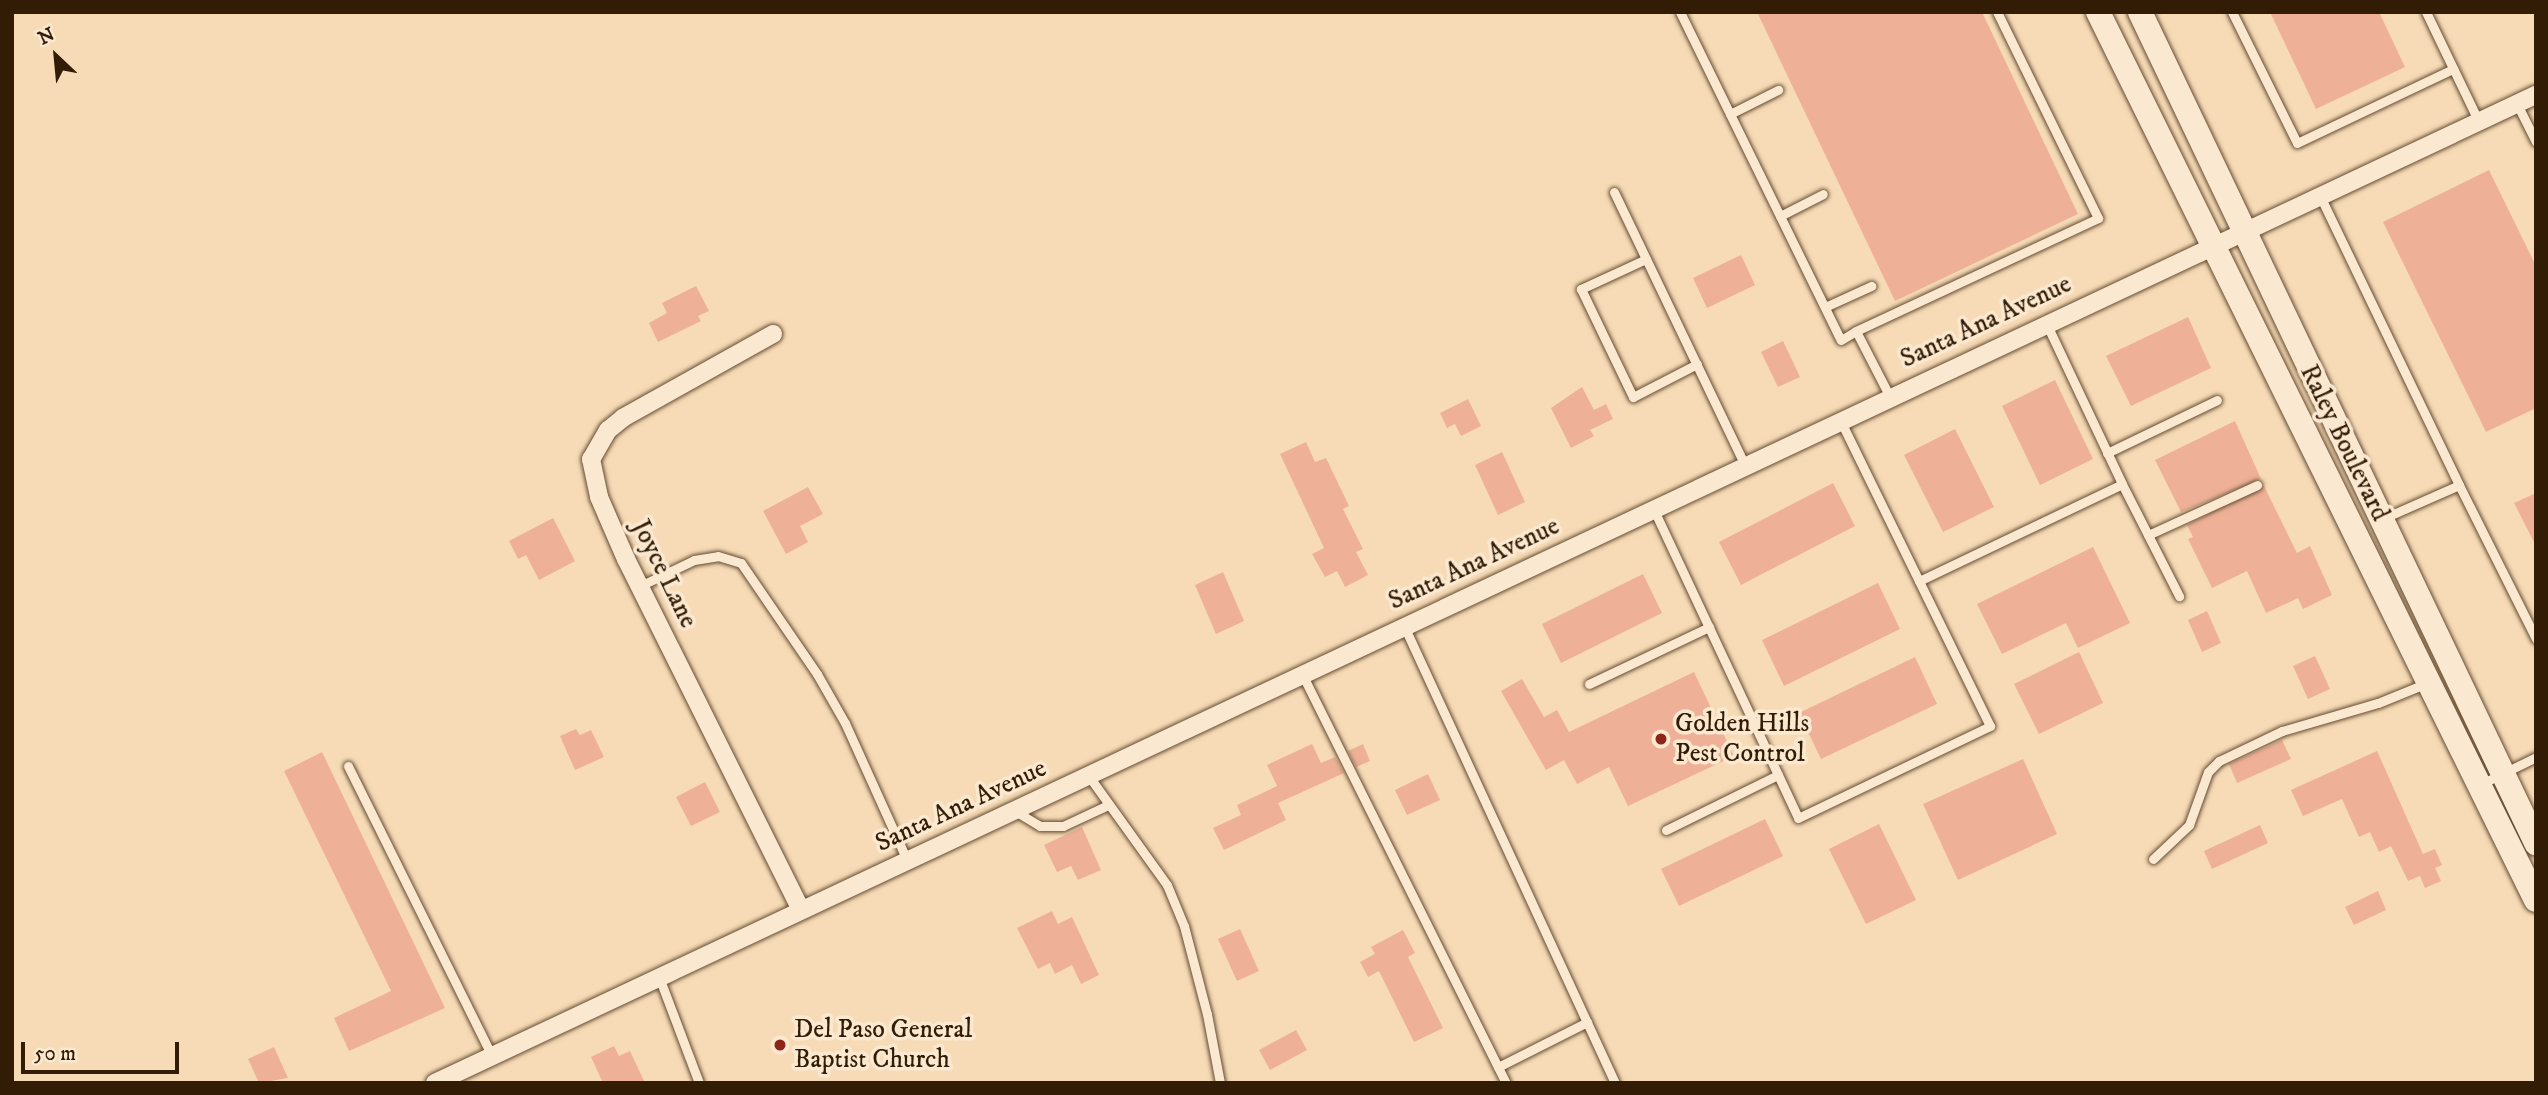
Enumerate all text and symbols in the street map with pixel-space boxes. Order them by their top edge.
north arrow [21,21,91,91]
text: N [35,23,59,50]
street label: Santa Ana Avenue [1896,269,2076,375]
street label: Raley Boulevard [2293,360,2395,526]
street label: Santa Ana Avenue [1384,511,1564,617]
street label: Joyce Lane [624,515,704,633]
place label: Golden Hills Pest Control [1675,708,1809,770]
marker: Golden Hills Pest Control [1653,731,1669,747]
street label: Santa Ana Avenue [871,753,1051,859]
place label: Del Paso General Baptist Church [794,1014,972,1076]
scale bar [24,1028,182,1072]
marker: Del Paso General Baptist Church [772,1037,788,1053]
text: 50 m [34,1041,76,1067]

